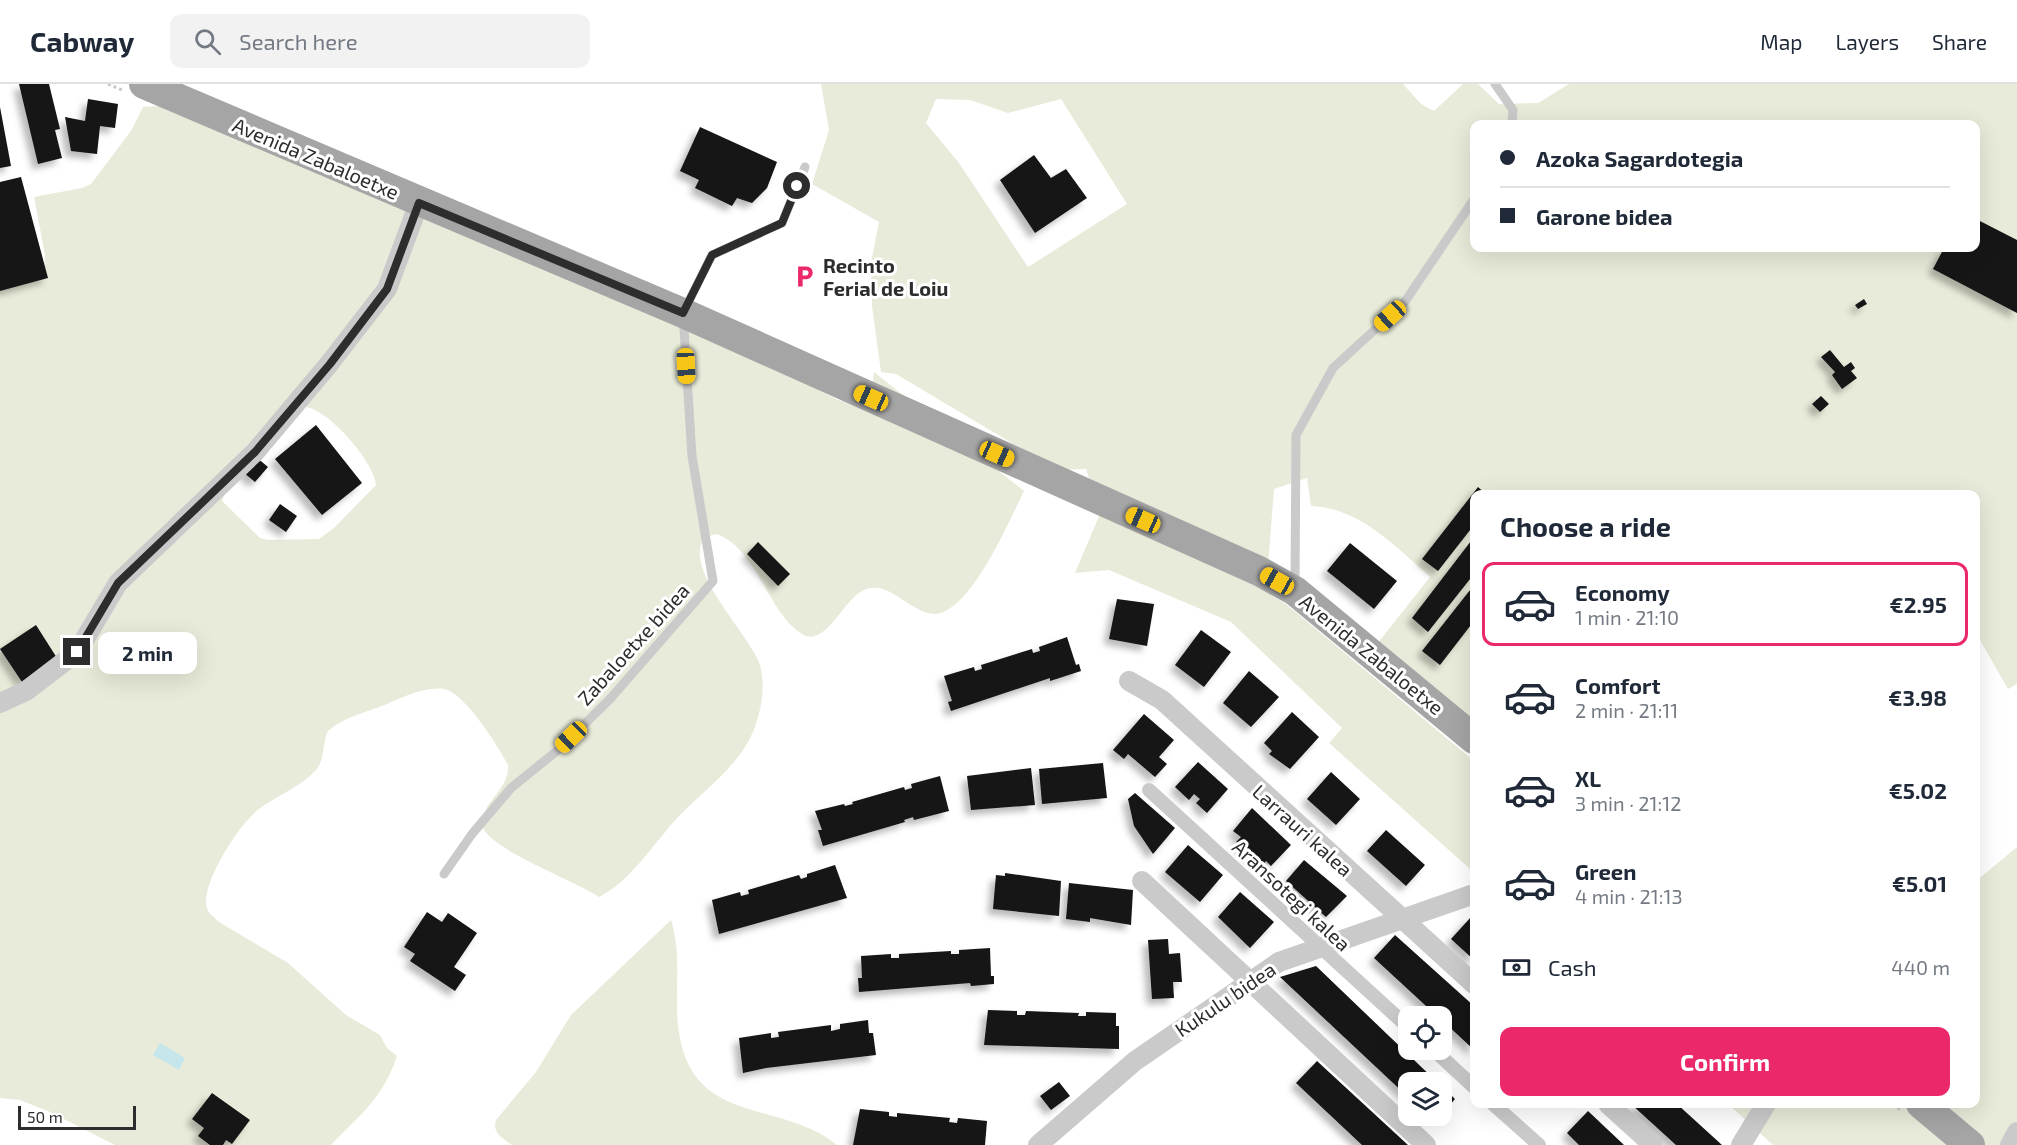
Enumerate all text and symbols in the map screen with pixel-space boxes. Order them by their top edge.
search box [170,14,590,68]
text: Cabway [30,24,134,58]
icon: search [191,25,224,58]
text: Search here [239,28,357,54]
text: Map [1760,29,1802,54]
text: Layers [1835,29,1899,54]
text: Share [1932,29,1987,54]
street label: Avenida Zabaloetxe [229,112,403,204]
text: Azoka Sagardotegia [1536,145,1743,171]
route start [783,172,810,199]
text: Garone bidea [1536,203,1673,229]
place label: Recinto Ferial de Loiu [823,253,948,300]
parking icon: Recinto Ferial de Loiu [792,264,818,290]
car [1371,297,1409,335]
car [676,348,696,384]
car [851,382,891,414]
car [977,438,1017,470]
car [1123,504,1163,536]
text: Choose a ride [1500,510,1671,542]
car [1257,564,1297,598]
icon: car [1503,577,1557,631]
street label: Zabaloetxe bidea [572,578,694,710]
text: Economy [1575,579,1670,605]
street label: Avenida Zabaloetxe [1295,589,1449,719]
text: €2.95 [1890,591,1947,617]
text: 1 min · 21:10 [1575,605,1679,629]
callout: 2 min [98,631,197,673]
route end [63,638,90,665]
text: 2 min [122,641,173,665]
icon: car [1503,670,1557,724]
text: Comfort [1575,672,1660,698]
text: €3.98 [1888,684,1947,710]
text: 2 min · 21:11 [1575,698,1678,722]
car [552,718,590,756]
icon: car [1503,763,1557,817]
text: XL [1575,765,1601,791]
text: €5.02 [1889,777,1947,803]
street label: Larrauri kalea [1248,779,1358,881]
text: 3 min · 21:12 [1575,791,1681,815]
street label: Aransotegi kalea [1228,834,1356,956]
icon: car [1503,856,1557,910]
text: Green [1575,858,1637,884]
text: €5.01 [1892,870,1947,896]
text: 4 min · 21:13 [1575,884,1683,908]
icon: cash [1500,951,1533,984]
text: Cash [1548,954,1597,980]
text: 440 m [1891,955,1950,979]
street label: Kukulu bidea [1170,957,1280,1041]
map controls [1398,1006,1452,1126]
button: locate [1398,1006,1452,1060]
button: Confirm [1500,1027,1950,1096]
button: layers [1398,1072,1452,1126]
scale bar [18,1103,136,1130]
text: 50 m [27,1107,63,1126]

